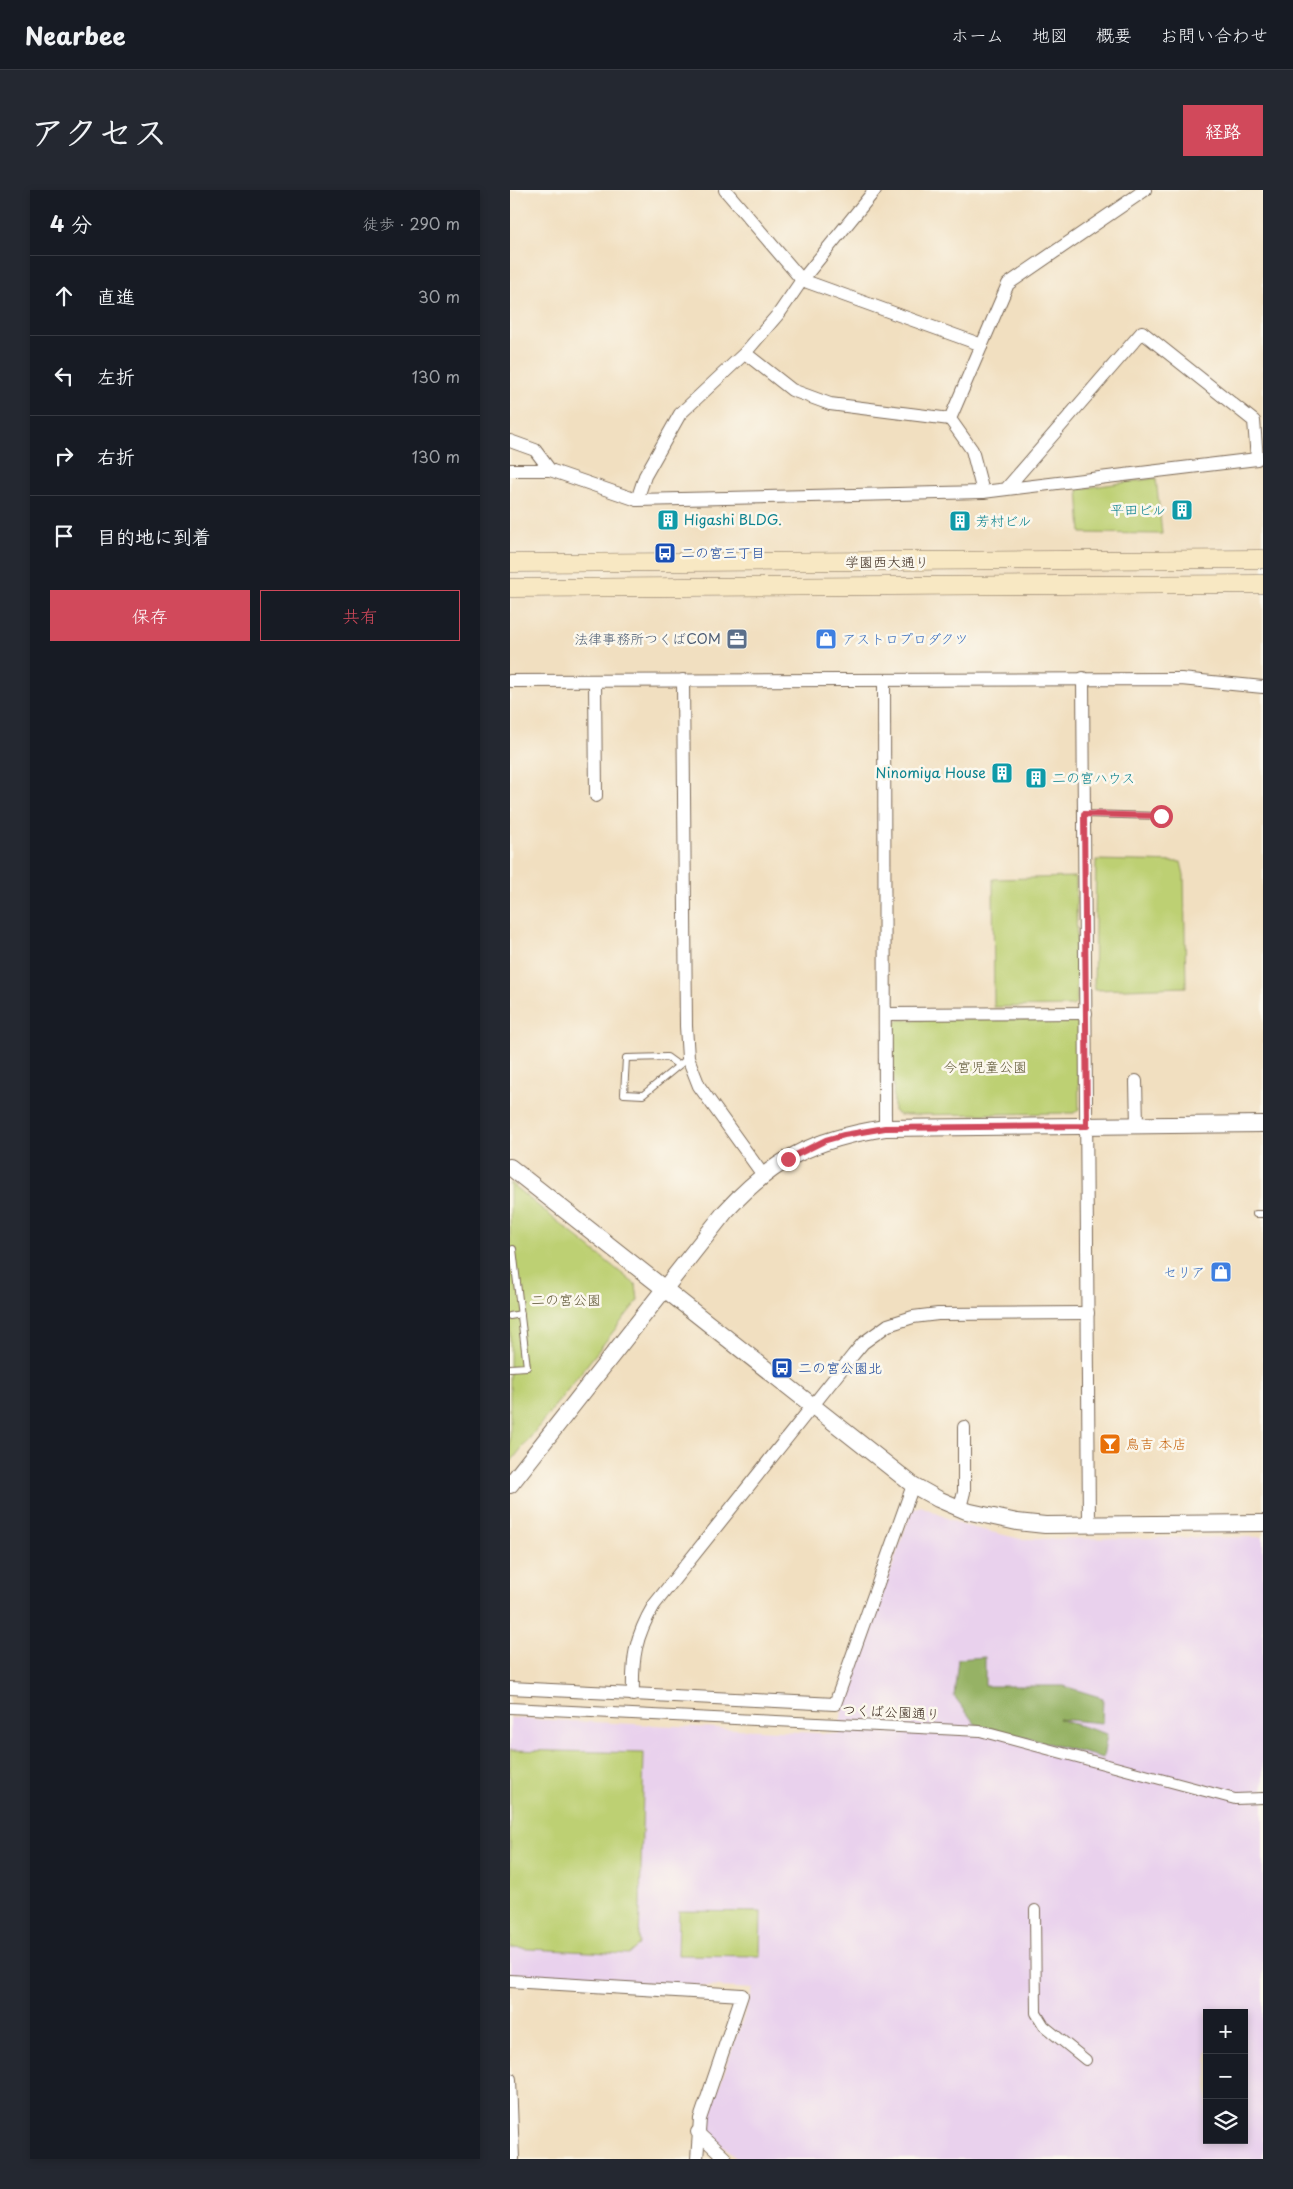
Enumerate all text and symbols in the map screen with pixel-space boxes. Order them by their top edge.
text: Nearbee [25,17,126,53]
text: ホーム [951,21,1004,48]
text: 地図 [1032,21,1068,48]
text: 概要 [1096,21,1132,48]
text: お問い合わせ [1160,21,1268,48]
text: アクセス [30,104,168,157]
button: 経路 [1183,105,1263,156]
text: 4 分 [50,207,92,239]
text: 徒歩 · 290 m [363,211,460,235]
icon: ahead [50,282,78,310]
text: 直進 [97,282,135,310]
text: 30 m [418,284,460,308]
icon: left [50,362,78,390]
text: 左折 [97,362,135,390]
text: 130 m [412,364,460,388]
icon: right [50,442,78,470]
text: 右折 [97,442,135,470]
text: 130 m [412,444,460,468]
building icon: 平田ビル [1170,498,1194,522]
place label: 平田ビル [1110,499,1166,520]
building icon: Higashi BLDG. [656,508,680,532]
place label: Higashi BLDG. [684,509,782,530]
building icon: 芳村ビル [948,509,972,533]
place label: 芳村ビル [976,510,1032,531]
icon: arrive [50,522,78,550]
text: 目的地に到着 [97,522,211,550]
bus stop icon: 二の宮三丁目 [653,541,677,565]
place label: 二の宮三丁目 [681,542,765,563]
street label: 学園西大通り [845,551,929,572]
button: 保存 [50,590,250,641]
button: 共有 [260,590,460,641]
office icon: 法律事務所つくばCOM [725,627,749,651]
shop icon: アストロプロダクツ [814,627,838,651]
place label: 法律事務所つくばCOM [574,628,721,649]
place label: アストロプロダクツ [842,628,968,649]
building icon: Ninomiya House [990,761,1014,785]
place label: Ninomiya House [875,762,986,783]
building icon: 二の宮ハウス [1024,766,1048,790]
place label: 二の宮ハウス [1052,767,1135,788]
route start [1150,805,1173,828]
park label: 今宮児童公園 [943,1056,1027,1077]
route end [777,1148,800,1171]
shop icon: セリア [1209,1260,1233,1284]
place label: セリア [1163,1261,1205,1282]
park label: 二の宮公園 [531,1289,601,1310]
bus stop icon: 二の宮公園北 [770,1356,794,1380]
place label: 二の宮公園北 [798,1357,882,1378]
bar icon: 鳥吉 本店 [1098,1432,1122,1456]
place label: 鳥吉 本店 [1126,1433,1187,1454]
street label: つくば公園通り [842,1698,941,1725]
map controls [1203,2009,1248,2144]
button: + [1203,2009,1248,2054]
button: − [1203,2054,1248,2099]
button: layers [1203,2099,1248,2144]

